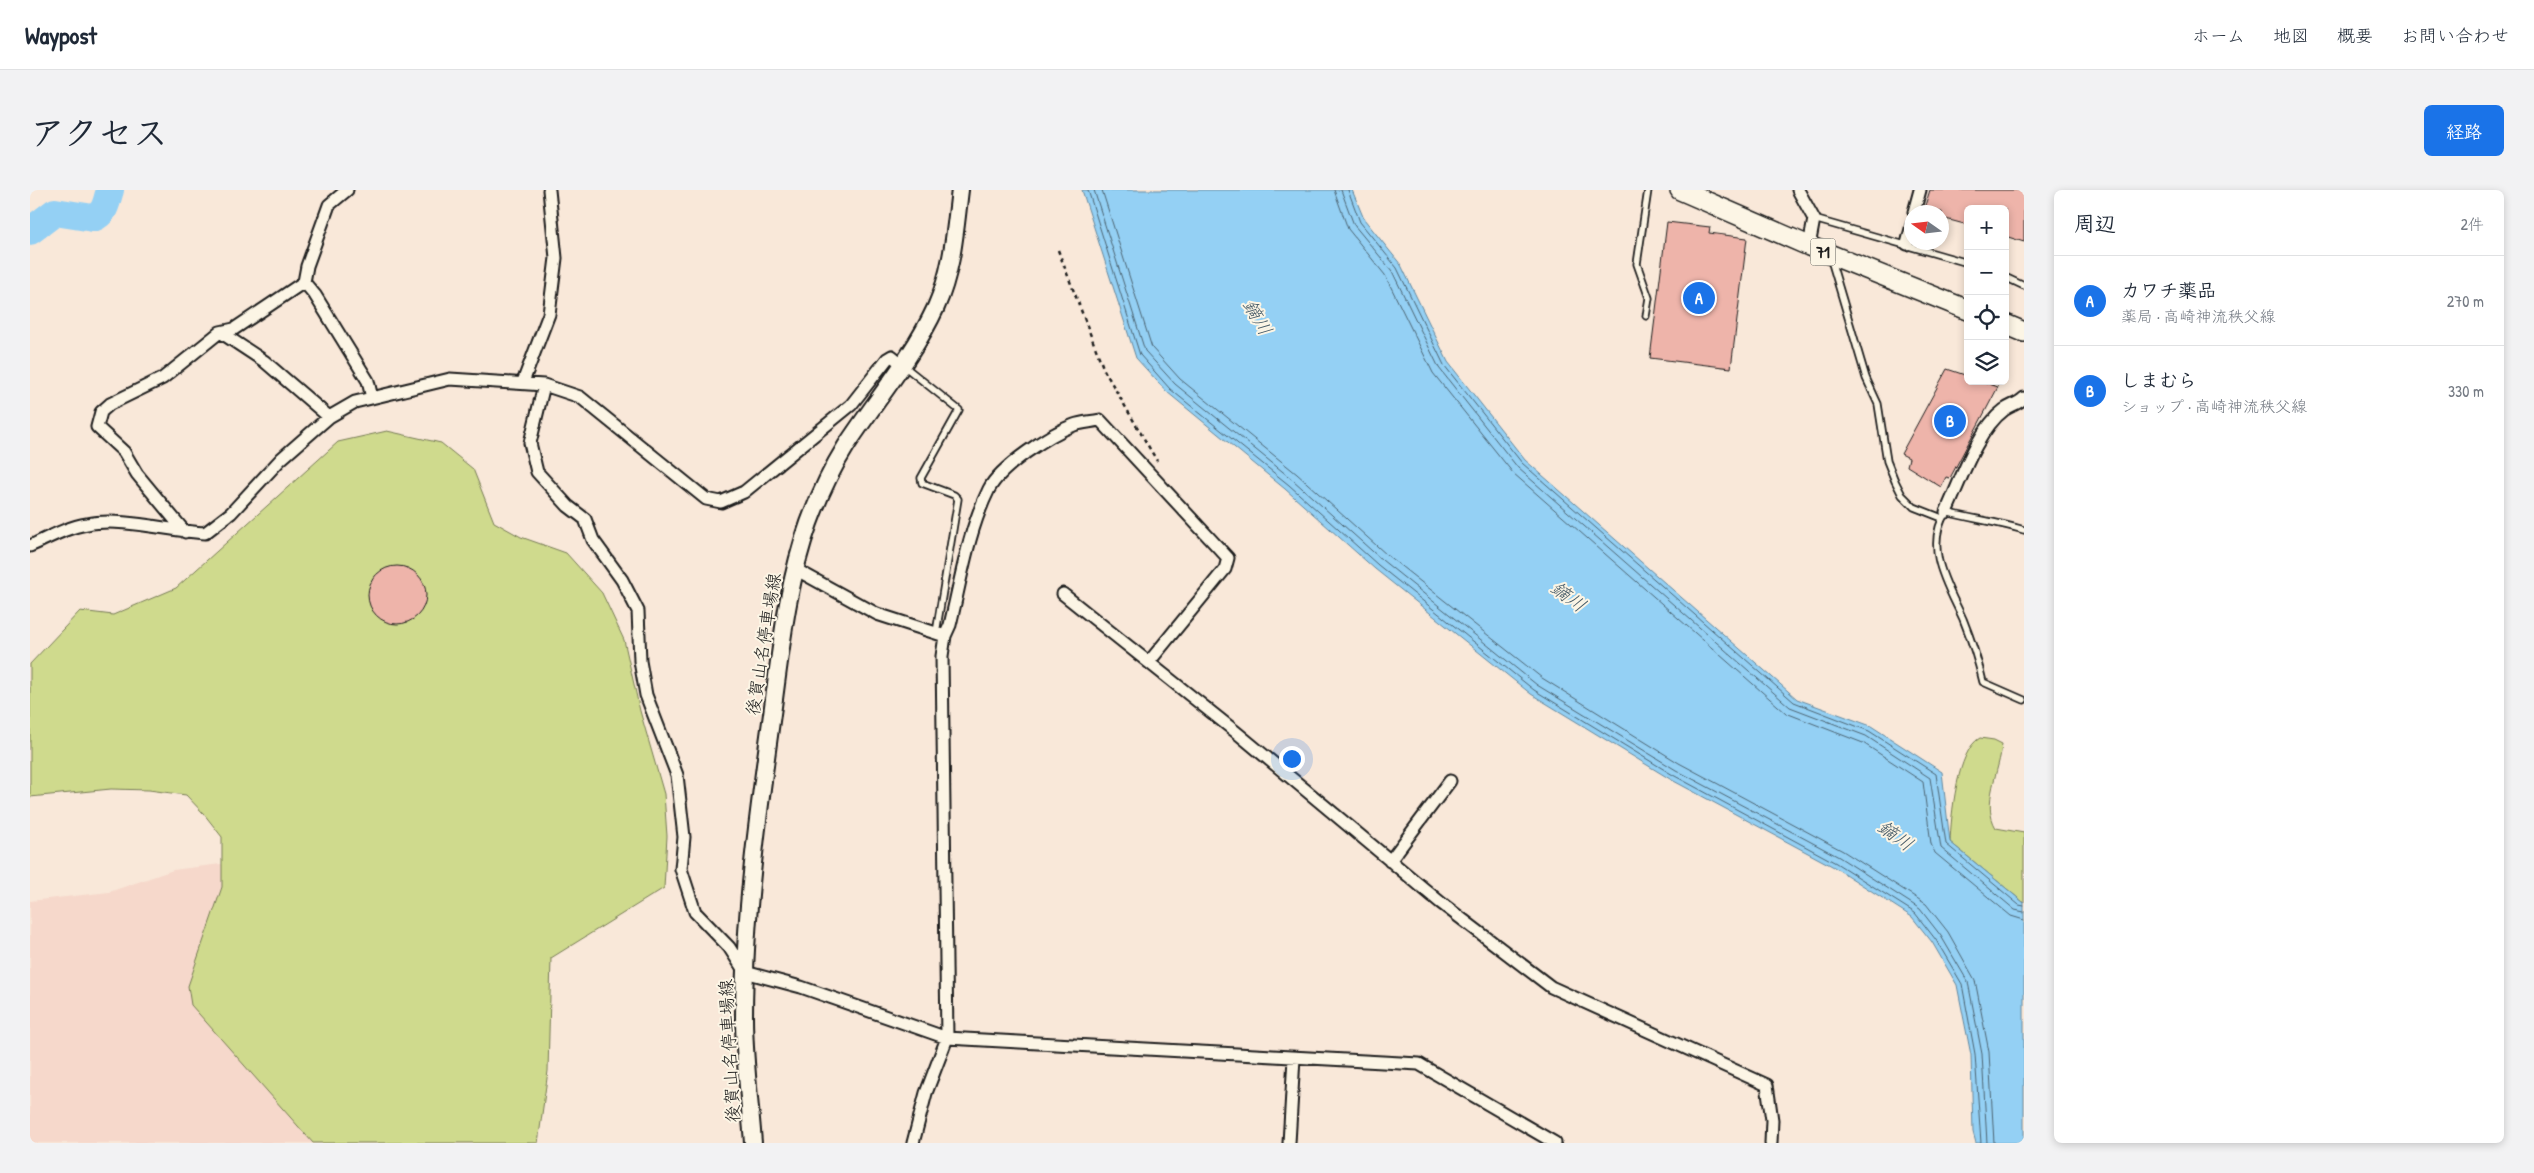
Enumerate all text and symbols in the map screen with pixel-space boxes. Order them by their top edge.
text: Waypost [25,19,97,51]
text: ホーム [2192,23,2245,48]
text: 地図 [2273,23,2309,48]
text: 概要 [2337,23,2373,48]
text: お問い合わせ [2401,23,2509,48]
button: 経路 [2424,105,2504,156]
text: アクセス [30,109,168,156]
north arrow [1904,205,1949,250]
map controls [1964,205,2009,385]
button: + [1964,205,2009,250]
text: 周辺 [2074,209,2116,238]
text: 2件 [2461,213,2484,235]
road number: 71 [1810,238,1836,266]
button: − [1964,250,2009,295]
text: カワチ薬品 [2121,277,2216,303]
pin: A [1683,279,1715,317]
text: A [2086,290,2094,312]
text: 270 m [2447,290,2484,312]
water label: 鏑川 [1237,294,1279,340]
button: locate [1964,295,2009,340]
text: 薬局 · 高崎神流秩父線 [2121,305,2276,327]
button: layers [1964,340,2009,385]
text: しまむら [2121,367,2197,393]
text: B [2086,380,2094,402]
text: 330 m [2448,380,2484,402]
text: ショップ · 高崎神流秩父線 [2121,395,2307,417]
pin: B [1934,402,1966,440]
street label: 後賀山名停車場線 [739,571,787,717]
water label: 鏑川 [1546,574,1592,618]
your location [1279,746,1305,772]
water label: 鏑川 [1873,813,1919,857]
street label: 後賀山名停車場線 [713,978,745,1124]

